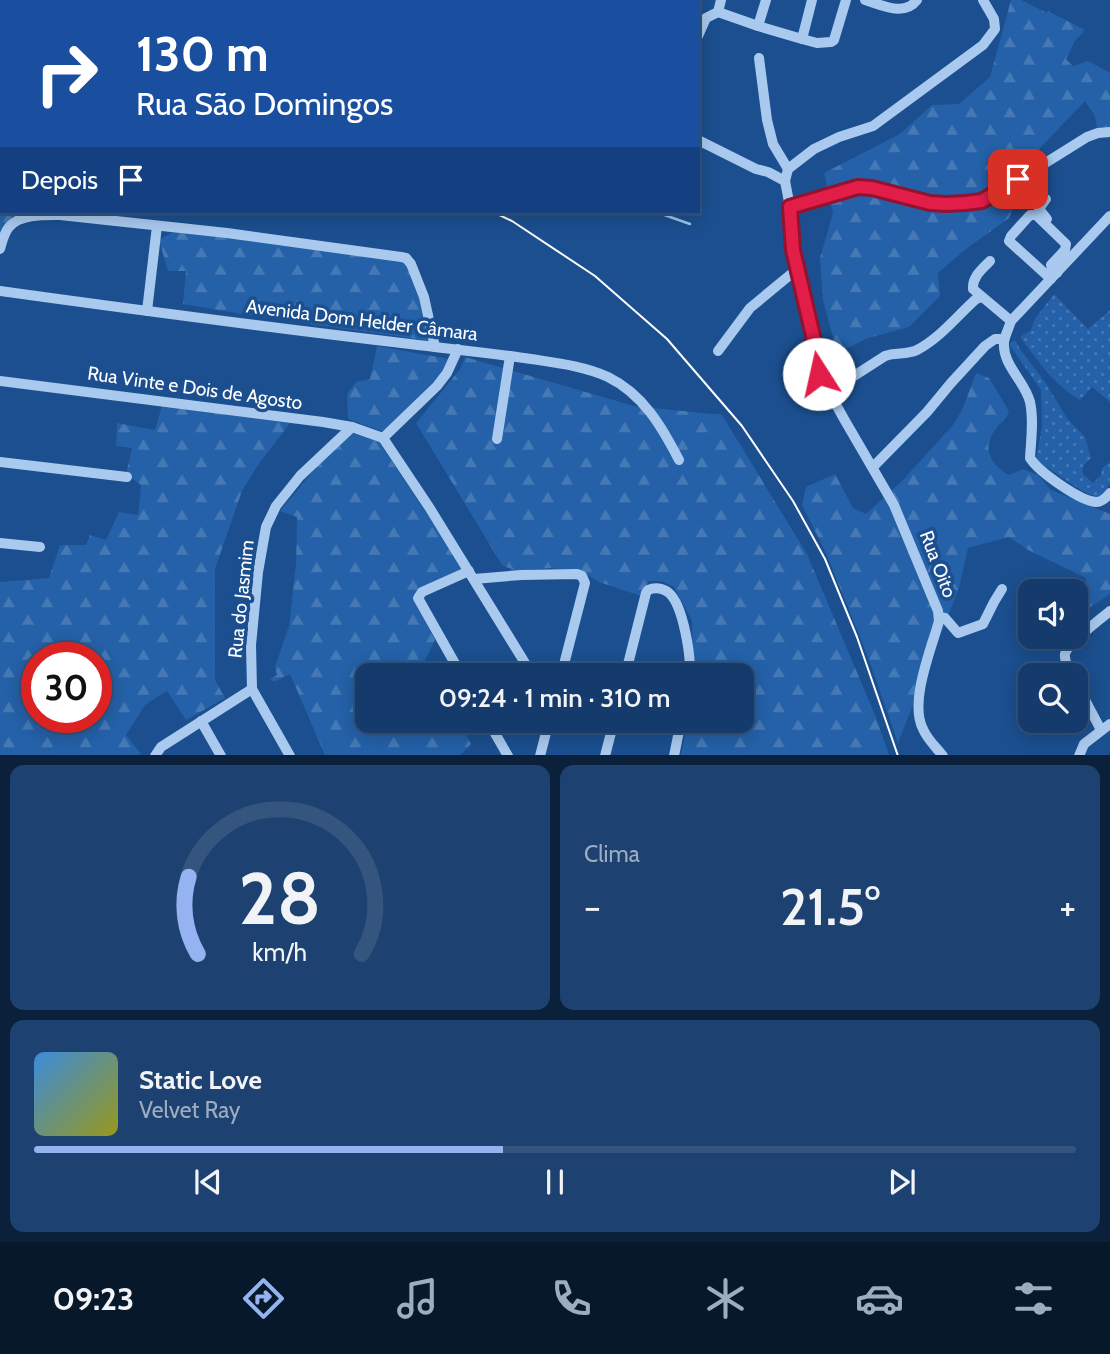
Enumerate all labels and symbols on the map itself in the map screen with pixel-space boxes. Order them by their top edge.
pin [988,149,1048,209]
street label: Avenida Dom Helder Câmara [245,294,479,346]
position arrow [782,337,856,411]
street label: Rua Vinte e Dois de Agosto [86,362,304,414]
street label: Rua Oito [915,527,961,601]
street label: Rua do Jasmim [223,539,259,659]
speed limit sign: 30 [21,642,112,733]

